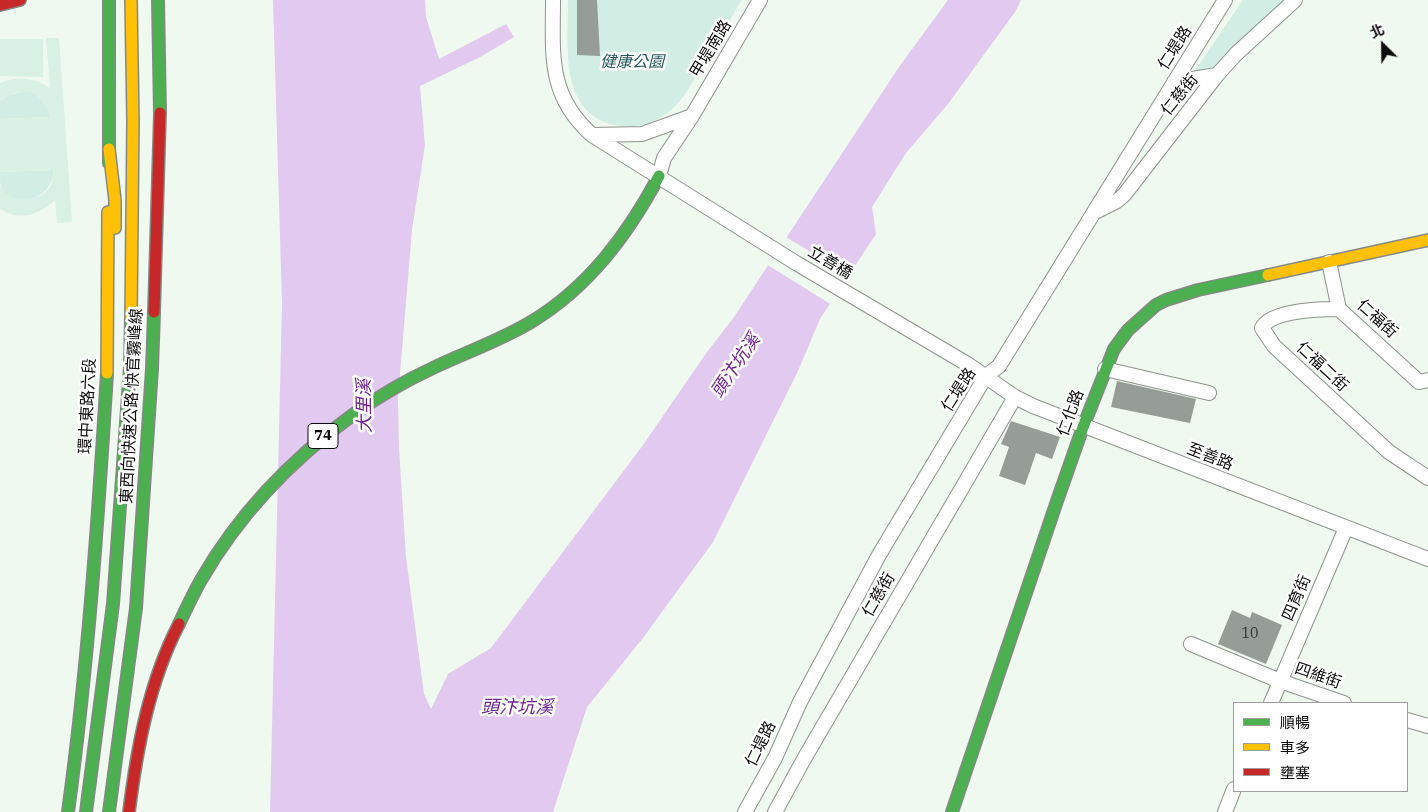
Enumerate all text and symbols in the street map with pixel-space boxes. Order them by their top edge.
street label: 甲堤南路 [686,17,736,81]
north arrow [1358,20,1408,70]
text: 北 [1367,20,1387,42]
street label: 仁堤路 [1154,23,1196,73]
park label: 健康公園 [600,52,664,72]
street label: 仁慈街 [1157,70,1203,120]
street label: 立善橋 [804,242,856,284]
street label: 仁福街 [1353,296,1401,342]
street label: 東西向快速公路 快官霧峰線 [117,308,147,504]
water label: 頭汴坑溪 [707,330,765,402]
street label: 仁福二街 [1292,338,1352,396]
street label: 環中東路六段 [76,358,100,454]
street label: 仁堤路 [938,365,980,415]
water label: 大里溪 [354,379,376,433]
street label: 仁化路 [1054,387,1088,439]
road number: 74 [308,424,338,448]
street label: 至善路 [1184,439,1236,475]
street label: 仁慈街 [859,569,899,621]
street label: 四育街 [1279,572,1315,624]
house number: 10 [1242,626,1258,642]
street label: 四維街 [1292,659,1344,693]
water label: 頭汴坑溪 [481,697,553,719]
legend [1233,702,1408,792]
text: 順暢 [1280,713,1310,732]
street label: 仁堤路 [742,718,780,770]
text: 車多 [1280,738,1310,757]
text: 壅塞 [1280,763,1310,782]

